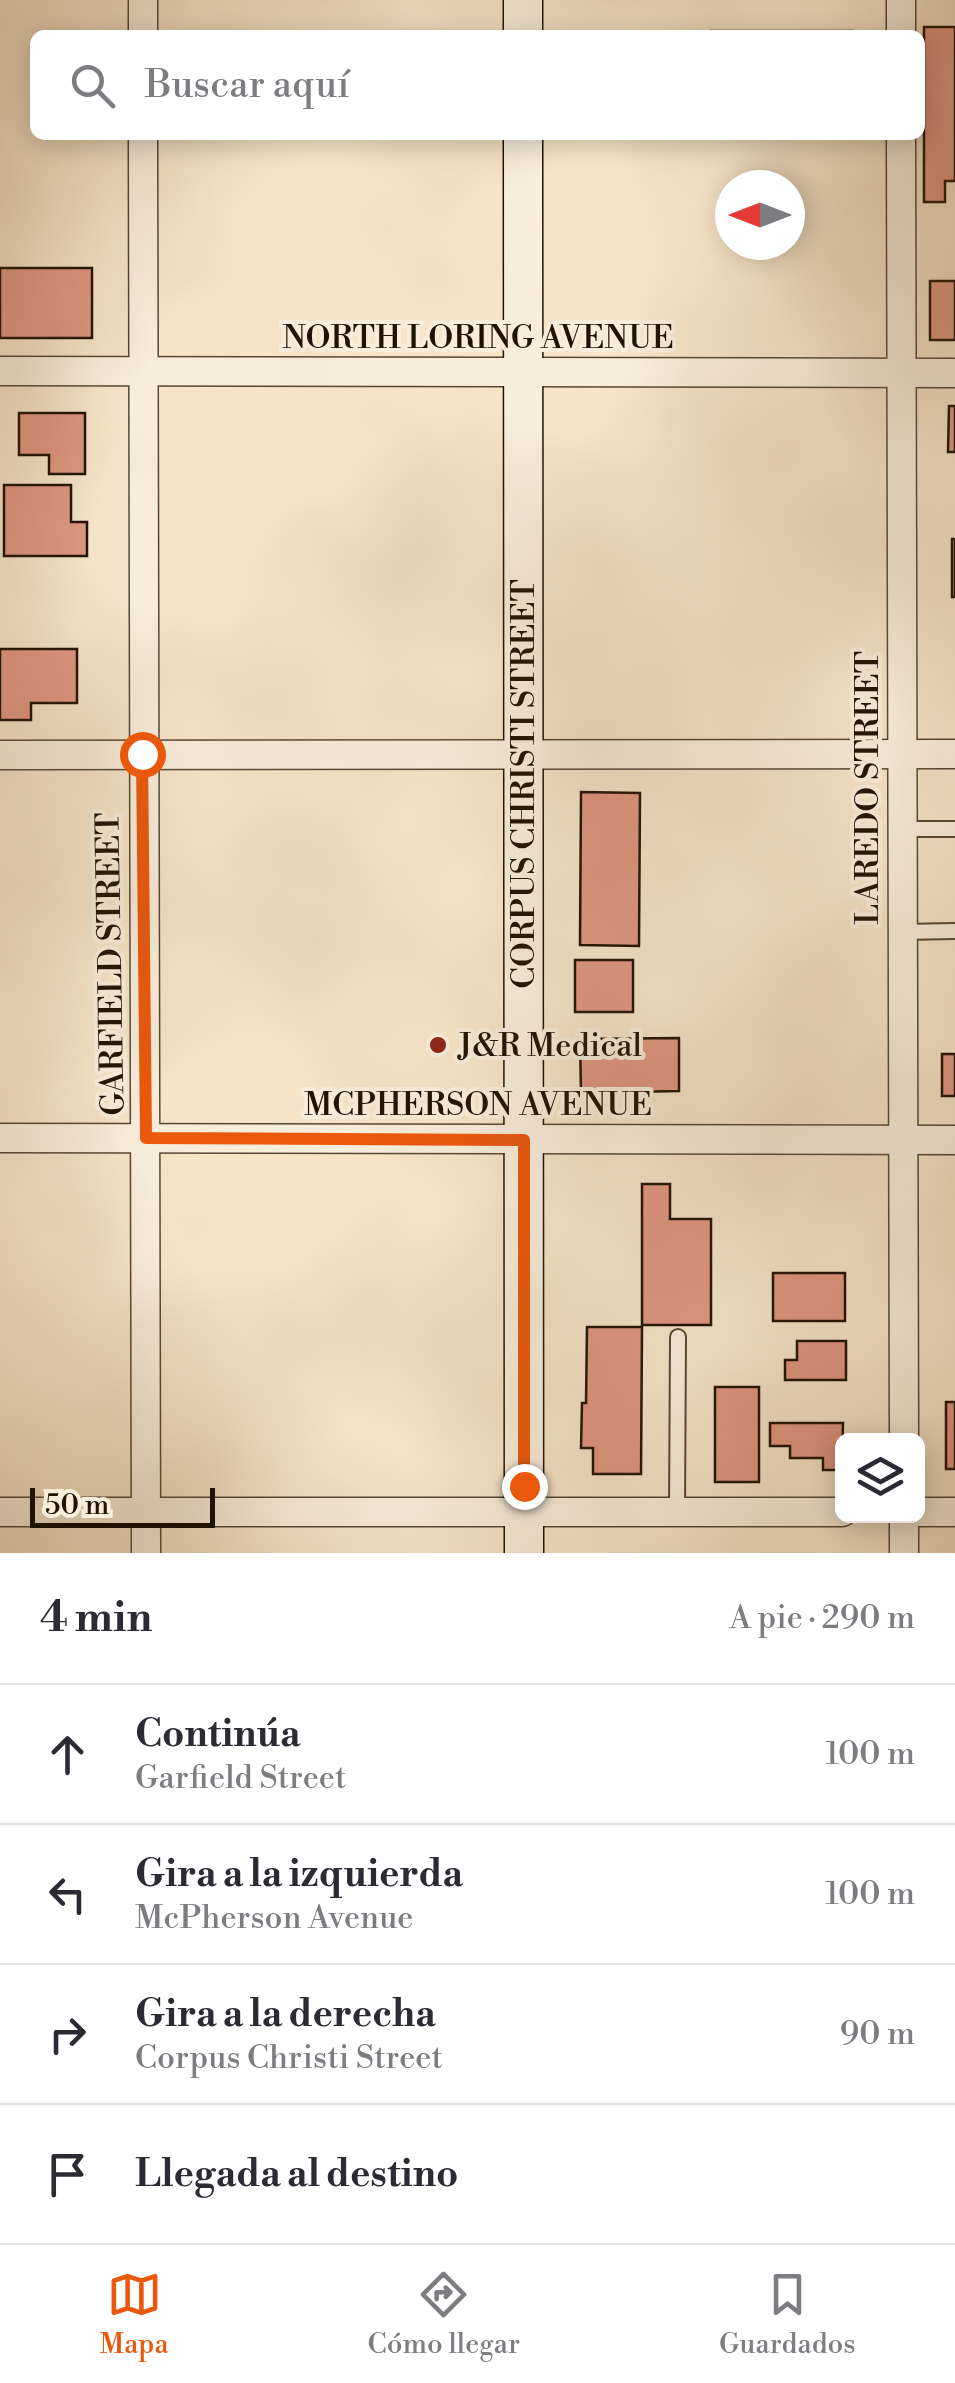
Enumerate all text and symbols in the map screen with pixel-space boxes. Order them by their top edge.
search box [30,30,925,140]
icon: search [65,58,120,113]
text: Buscar aquí [145,62,350,109]
north arrow [715,170,805,260]
street label: NORTH LORING AVENUE [282,318,674,358]
street label: CORPUS CHRISTI STREET [504,579,544,989]
street label: LAREDO STREET [848,651,888,925]
route start [120,732,166,778]
street label: GARFIELD STREET [88,812,134,1116]
place label: J&R Medical [457,1026,643,1066]
marker: J&R Medical [427,1034,449,1056]
street label: MCPHERSON AVENUE [304,1085,652,1125]
map controls [835,1433,925,1523]
button: layers [835,1433,925,1523]
route end [502,1464,548,1510]
scale bar [30,1483,215,1528]
text: 50 m [45,1488,109,1523]
text: 4 min [40,1592,152,1645]
text: A pie · 290 m [729,1598,915,1638]
text: Continúa [135,1711,301,1758]
icon: ahead [40,1727,95,1782]
text: 100 m [825,1734,915,1774]
text: Garfield Street [135,1758,346,1798]
text: Gira a la izquierda [135,1851,463,1898]
icon: left [40,1867,95,1922]
text: 100 m [825,1874,915,1914]
text: McPherson Avenue [135,1898,414,1938]
text: Gira a la derecha [135,1991,436,2038]
icon: right [40,2007,95,2062]
text: 90 m [840,2014,915,2054]
text: Corpus Christi Street [135,2038,443,2078]
icon: arrive [40,2147,95,2202]
text: Llegada al destino [135,2151,458,2198]
tab: Mapa [99,2267,169,2362]
tab: Cómo llegar [368,2267,520,2362]
tab: Guardados [719,2267,856,2362]

